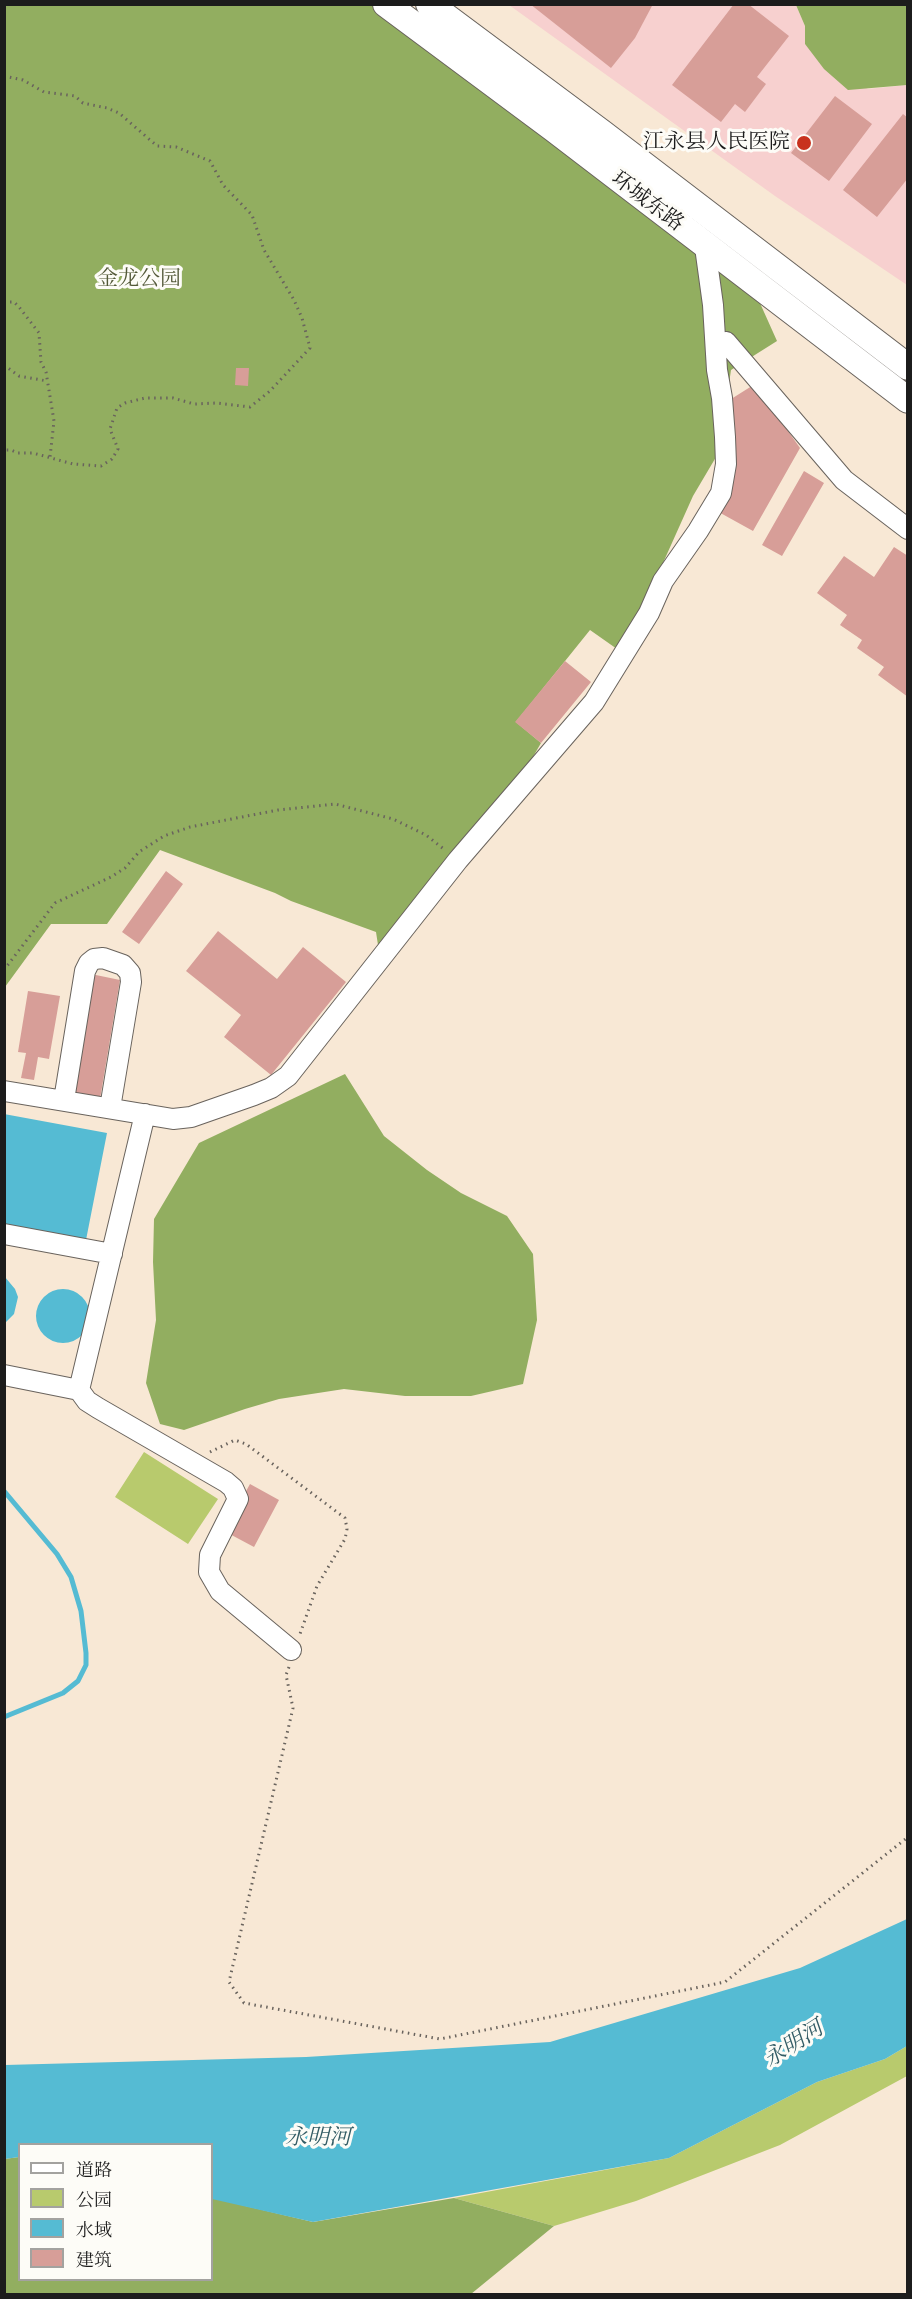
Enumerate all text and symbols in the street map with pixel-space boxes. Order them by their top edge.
place label: 江永县人民医院 [643,130,790,156]
marker: 江永县人民医院 [795,134,813,152]
street label: 环城东路 [606,167,688,237]
park label: 金龙公园 [97,267,181,293]
water label: 永明河 [759,2016,829,2074]
water label: 永明河 [285,2126,351,2152]
legend [18,2143,213,2281]
text: 道路 [76,2158,112,2182]
text: 公园 [76,2188,112,2212]
text: 水域 [76,2218,112,2242]
text: 建筑 [76,2248,112,2272]

